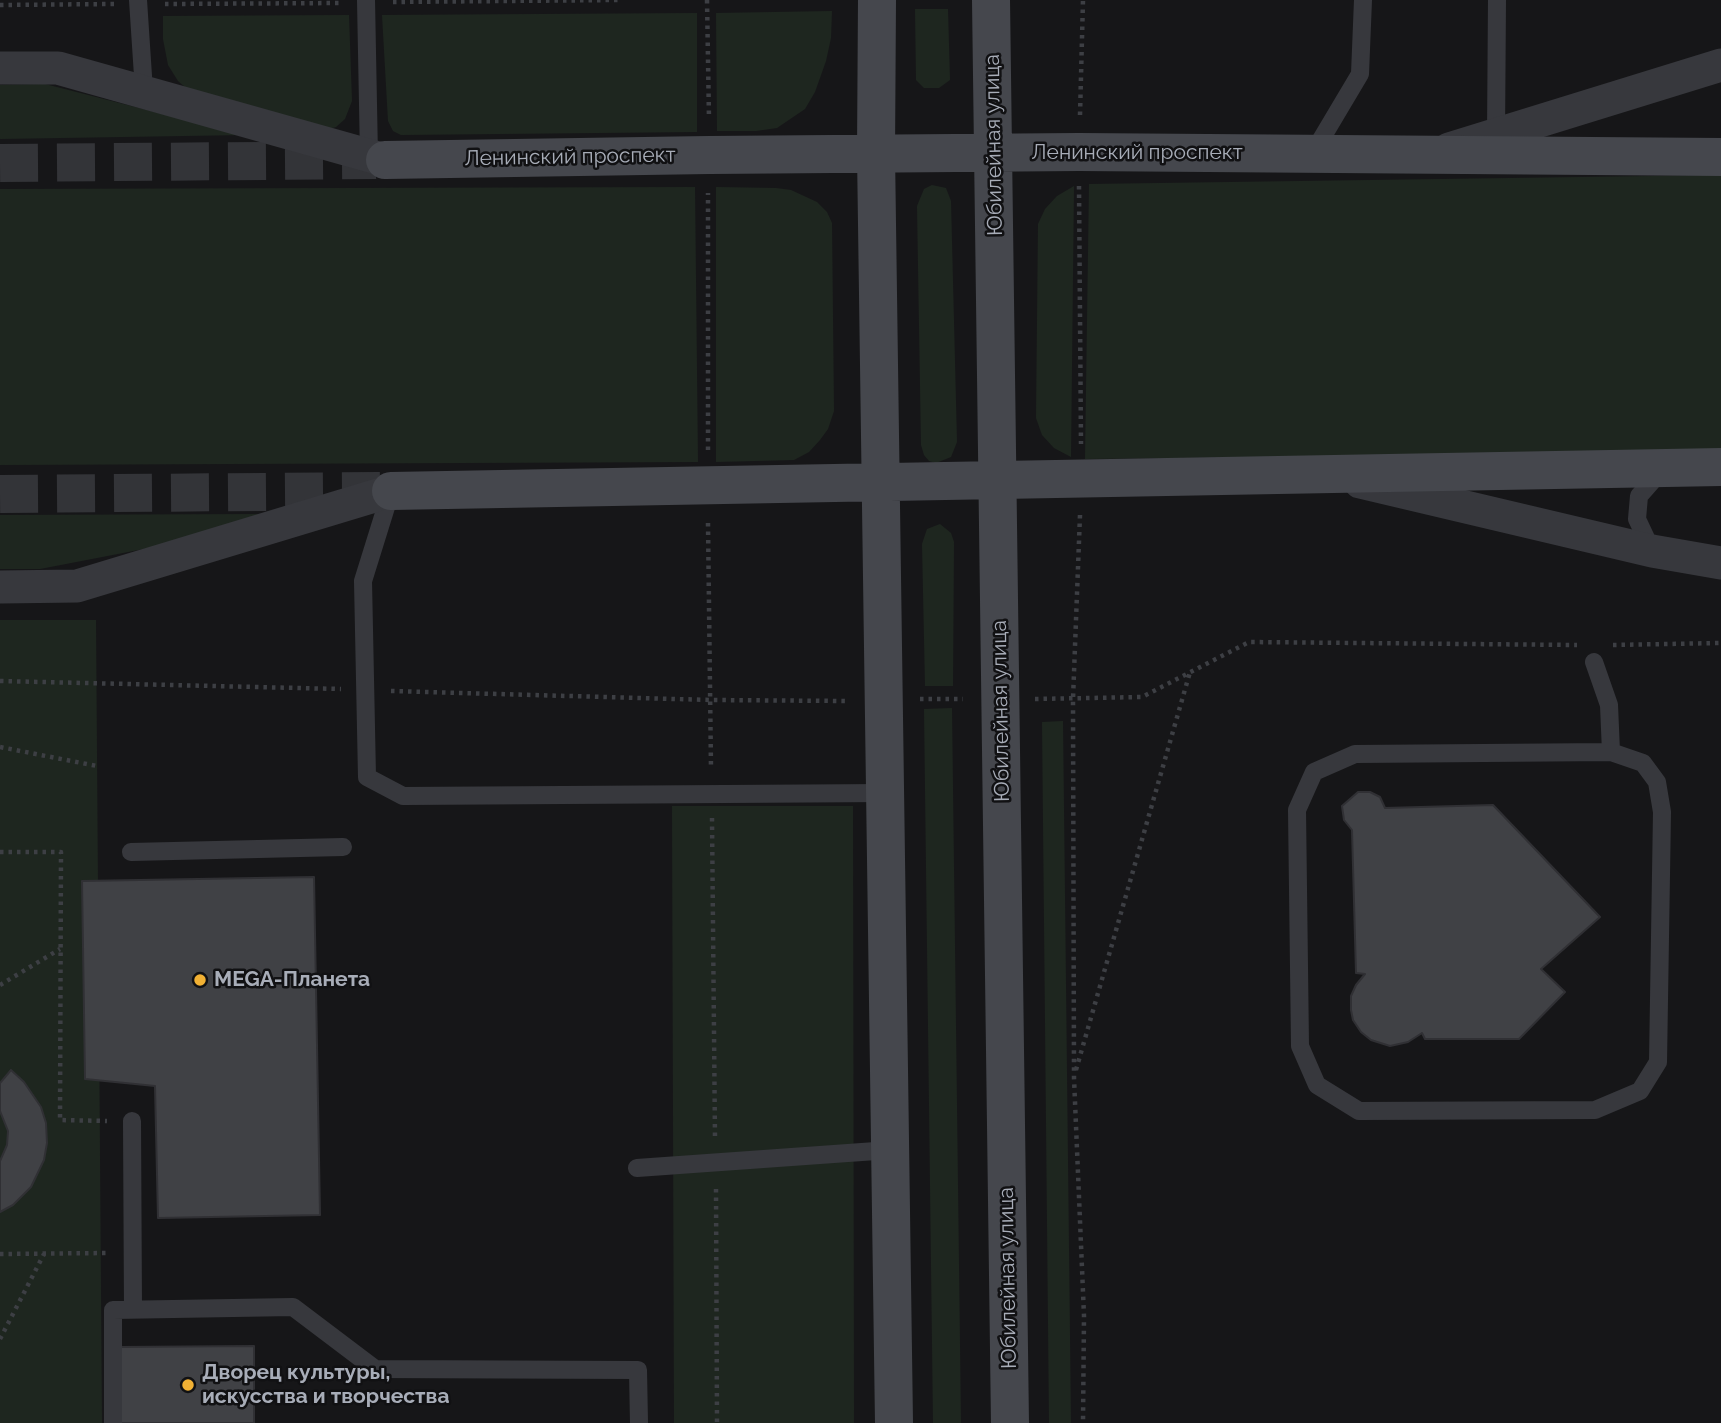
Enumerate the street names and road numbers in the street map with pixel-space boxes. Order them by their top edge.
street label: Юбилейная улица [980,54,1008,236]
street label: Ленинский проспект [1031,140,1243,166]
street label: Ленинский проспект [464,143,676,171]
street label: Юбилейная улица [987,620,1015,802]
street label: Юбилейная улица [994,1187,1022,1369]

